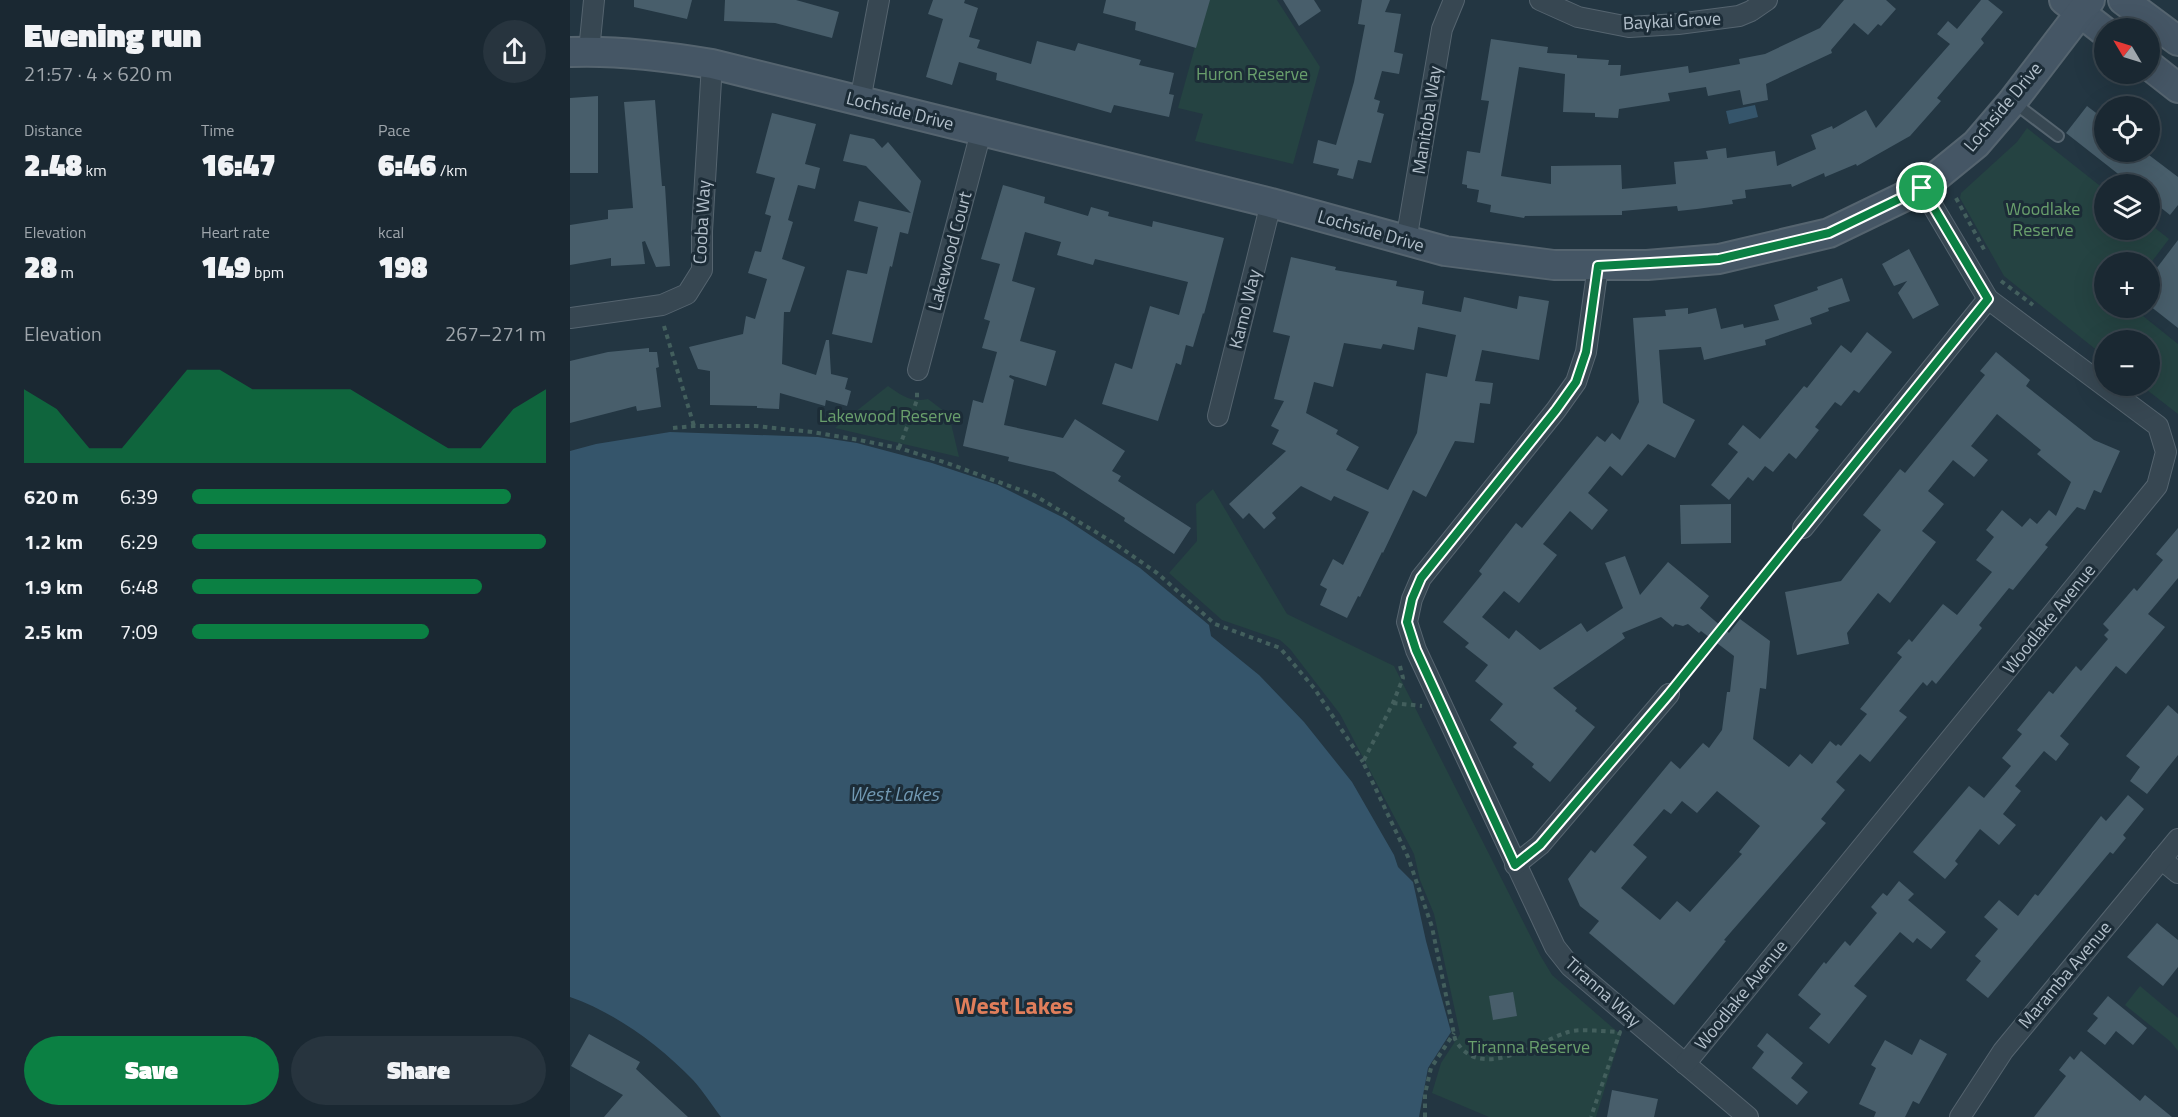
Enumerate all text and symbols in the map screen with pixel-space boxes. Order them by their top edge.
street label: Baykai Grove [1622,4,1722,37]
text: Evening run [24,10,201,60]
north arrow [2094,18,2160,84]
map controls [2094,18,2160,396]
button: share [483,20,546,83]
street label: Lochside Drive [1957,56,2048,157]
text: 21:57 · 4 × 620 m [24,58,172,89]
park label: Huron Reserve [1196,60,1308,87]
street label: Manitoba Way [1405,64,1448,176]
street label: Lochside Drive [844,84,957,137]
button: locate [2094,96,2160,162]
text: Distance [24,118,82,142]
text: Time [201,118,234,142]
text: Pace [378,118,410,142]
text: 2.48 [24,142,82,188]
text: 16:47 [201,142,276,188]
text: 6:46 [378,142,436,188]
text: km [82,158,107,182]
text: /km [436,158,467,182]
pin [1896,162,1947,213]
icon: arrive [1905,171,1938,204]
button: layers [2094,174,2160,240]
street label: Cooba Way [686,179,717,265]
street label: Lakewood Court [921,188,979,313]
park label: Woodlake Reserve [2006,195,2080,243]
street label: Lochside Drive [1315,202,1428,259]
text: Elevation [24,220,86,244]
text: Heart rate [201,220,270,244]
text: kcal [378,220,404,244]
text: 28 [24,244,57,290]
text: 149 [201,244,251,290]
text: 198 [378,244,428,290]
button: + [2094,252,2160,318]
text: m [57,260,74,284]
text: bpm [251,260,284,284]
street label: Kamo Way [1222,266,1267,351]
text: Elevation [24,318,102,349]
text: 267–271 m [445,318,546,349]
button: − [2094,330,2160,396]
park label: Lakewood Reserve [819,402,961,429]
text: 620 m [24,481,79,512]
text: 6:39 [120,481,158,512]
text: 1.2 km [24,526,83,557]
text: 6:29 [120,526,158,557]
street label: Woodlake Avenue [1996,558,2102,680]
text: 1.9 km [24,571,83,602]
text: 6:48 [120,571,158,602]
text: 2.5 km [24,616,83,647]
text: 7:09 [120,616,158,647]
water label: West Lakes [849,778,940,809]
street label: Maramba Avenue [2011,915,2118,1034]
street label: Woodlake Avenue [1688,934,1794,1056]
street label: Tiranna Way [1559,950,1648,1033]
district label: West Lakes [955,987,1073,1023]
park label: Tiranna Reserve [1468,1033,1590,1060]
button: Save [24,1036,279,1105]
button: Share [291,1036,546,1105]

